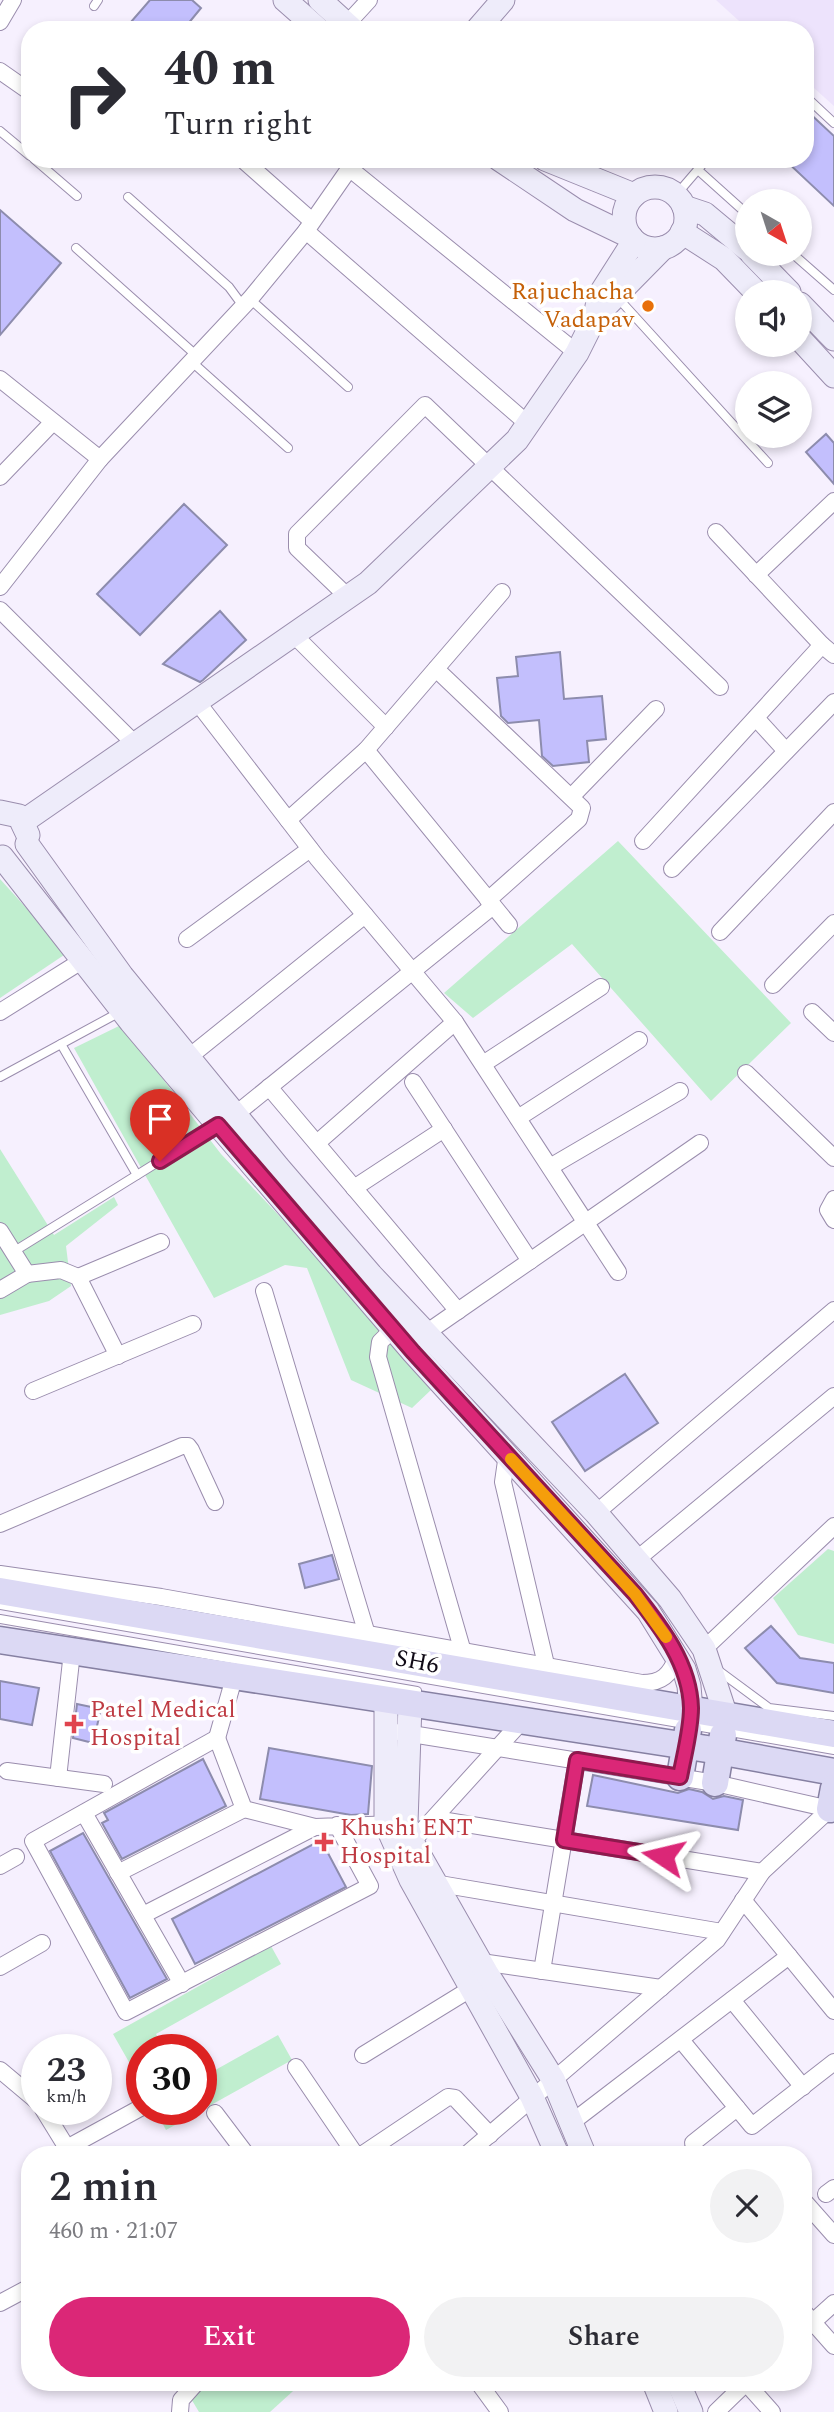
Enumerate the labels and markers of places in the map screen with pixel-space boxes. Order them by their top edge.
place label: Rajuchacha Vadapav [511,274,635,338]
marker: Rajuchacha Vadapav [640,298,656,314]
pin [130,1089,190,1161]
place label: Patel Medical Hospital [90,1692,235,1756]
marker: Patel Medical Hospital [64,1714,84,1734]
place label: Khushi ENT Hospital [340,1810,473,1874]
marker: Khushi ENT Hospital [314,1832,334,1852]

